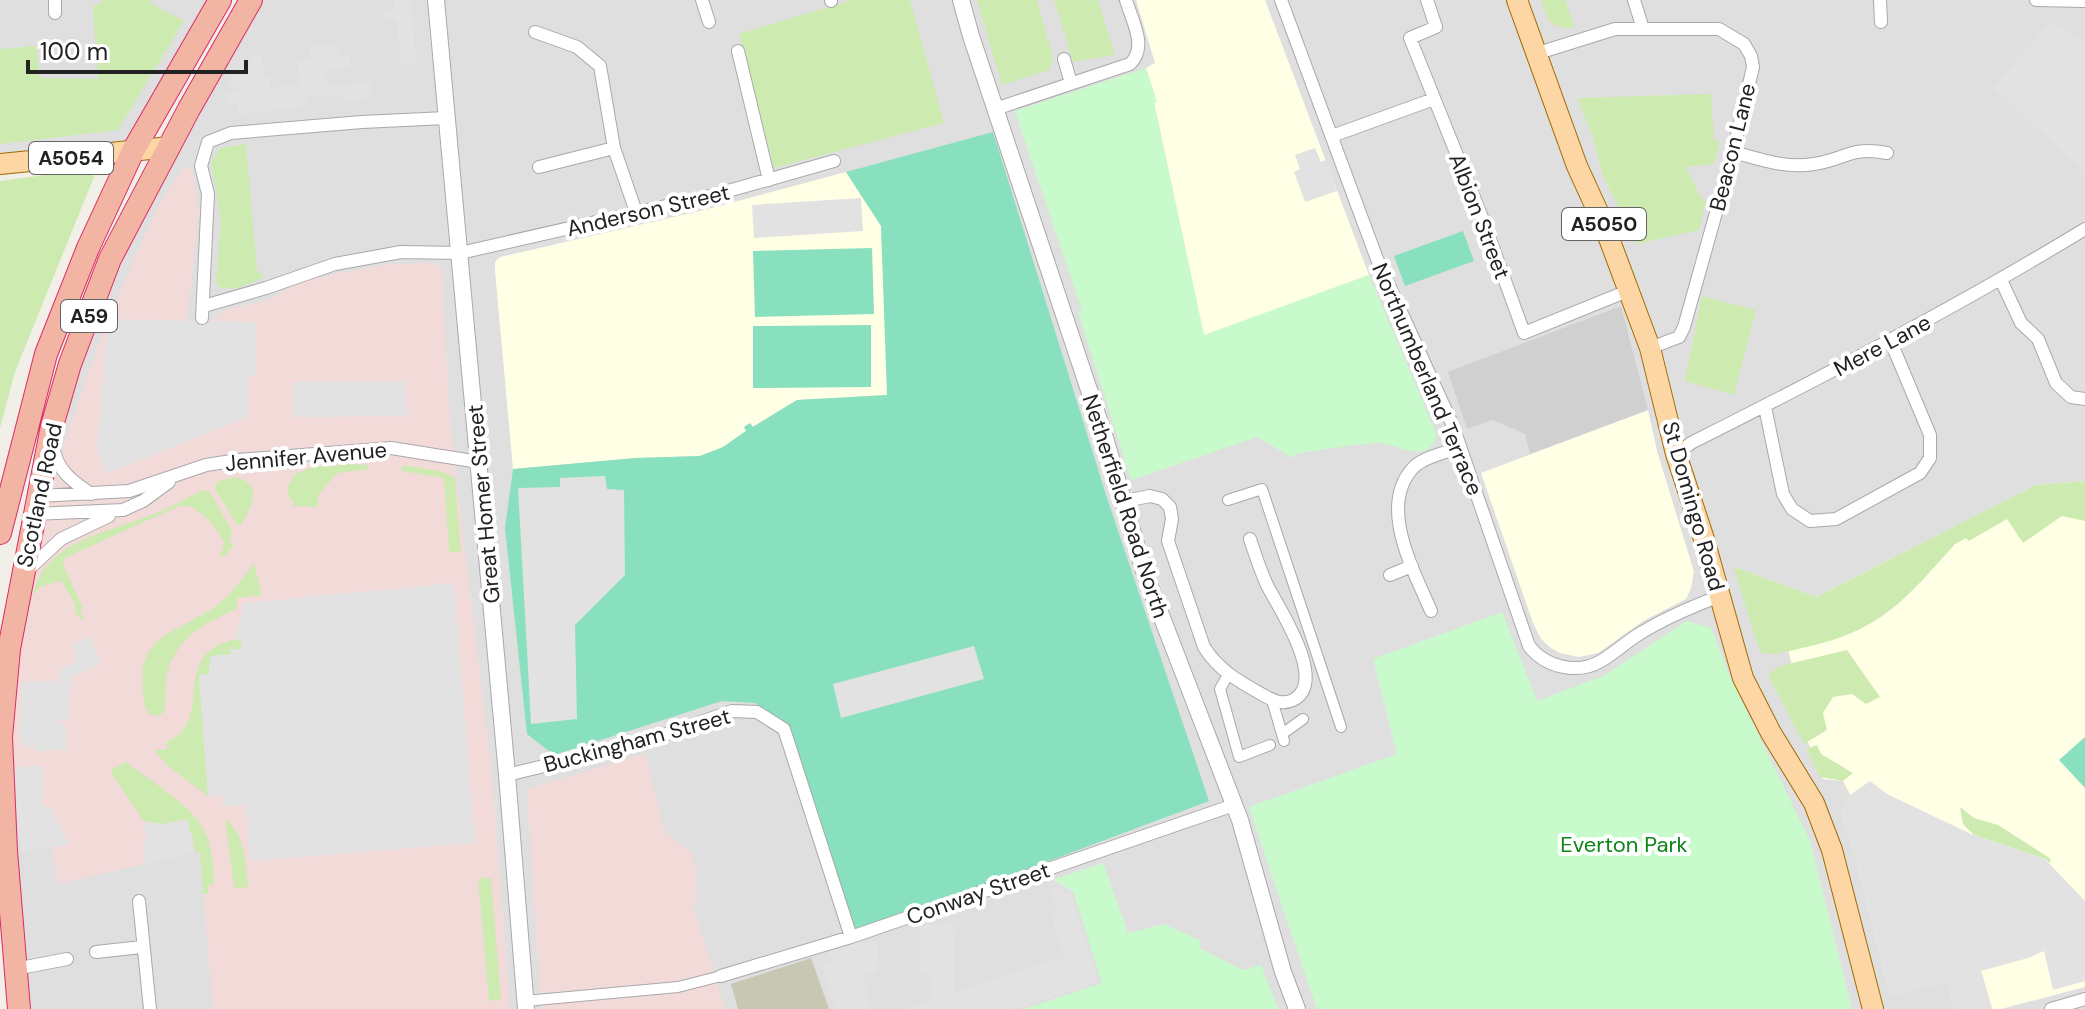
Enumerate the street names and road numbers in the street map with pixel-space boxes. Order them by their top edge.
street label: Beacon Lane [1703,80,1762,214]
road number: A5054 [29,142,113,174]
street label: Albion Street [1442,149,1517,283]
street label: Anderson Street [564,178,733,243]
road number: A5050 [1562,208,1646,240]
street label: Northumberland Terrace [1365,259,1490,500]
road number: A59 [61,300,117,332]
street label: Mere Lane [1829,308,1936,383]
street label: Netherfield Road North [1076,391,1175,622]
street label: Great Homer Street [460,403,507,605]
street label: St Domingo Road [1655,418,1732,594]
street label: Scotland Road [10,420,69,570]
street label: Jennifer Avenue [224,435,388,478]
street label: Buckingham Street [541,702,734,779]
street label: Conway Street [903,855,1054,932]

